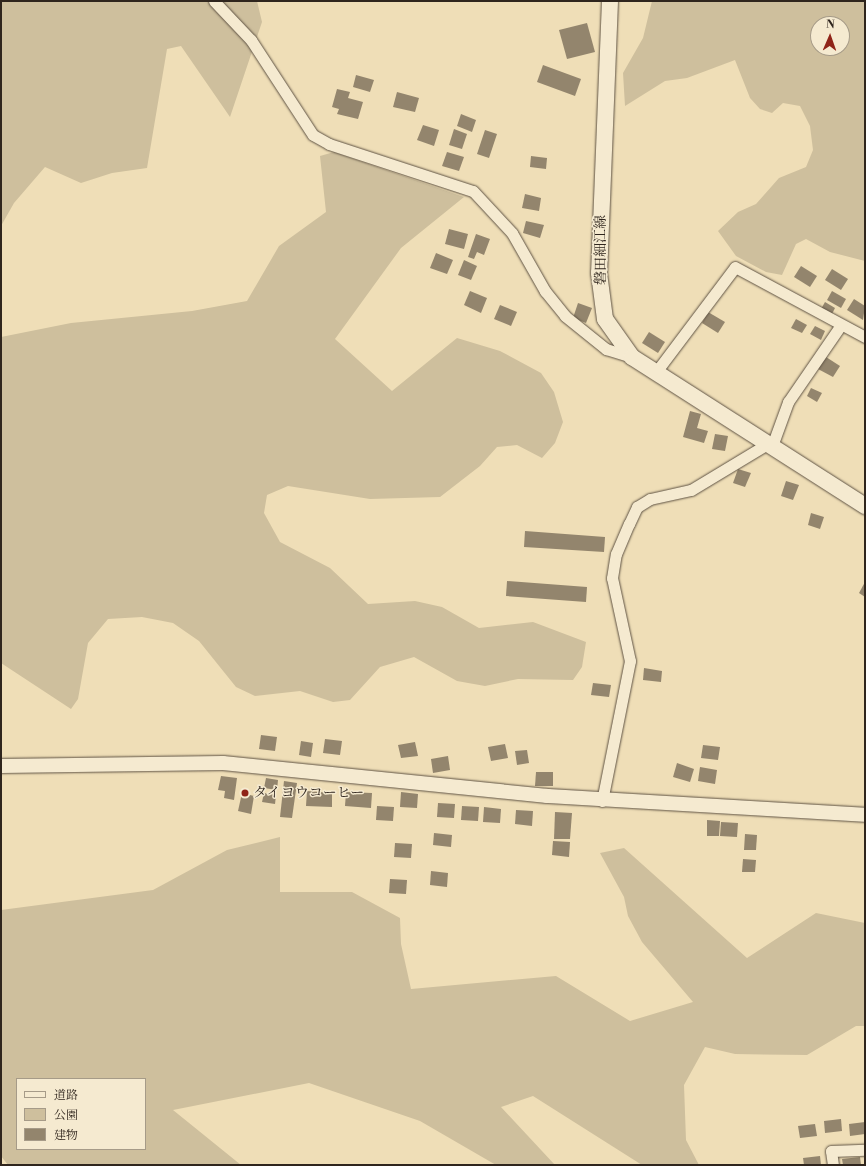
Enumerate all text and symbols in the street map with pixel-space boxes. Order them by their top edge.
north arrow [810,16,850,56]
text: N [826,18,835,32]
street label: 磐田細江線 [593,215,609,285]
place label: タイヨウコーヒー [253,785,364,801]
marker: タイヨウコーヒー [240,788,250,798]
legend [16,1078,146,1150]
text: 道路 [54,1088,78,1103]
text: 公園 [54,1108,78,1123]
text: 建物 [54,1128,78,1143]

